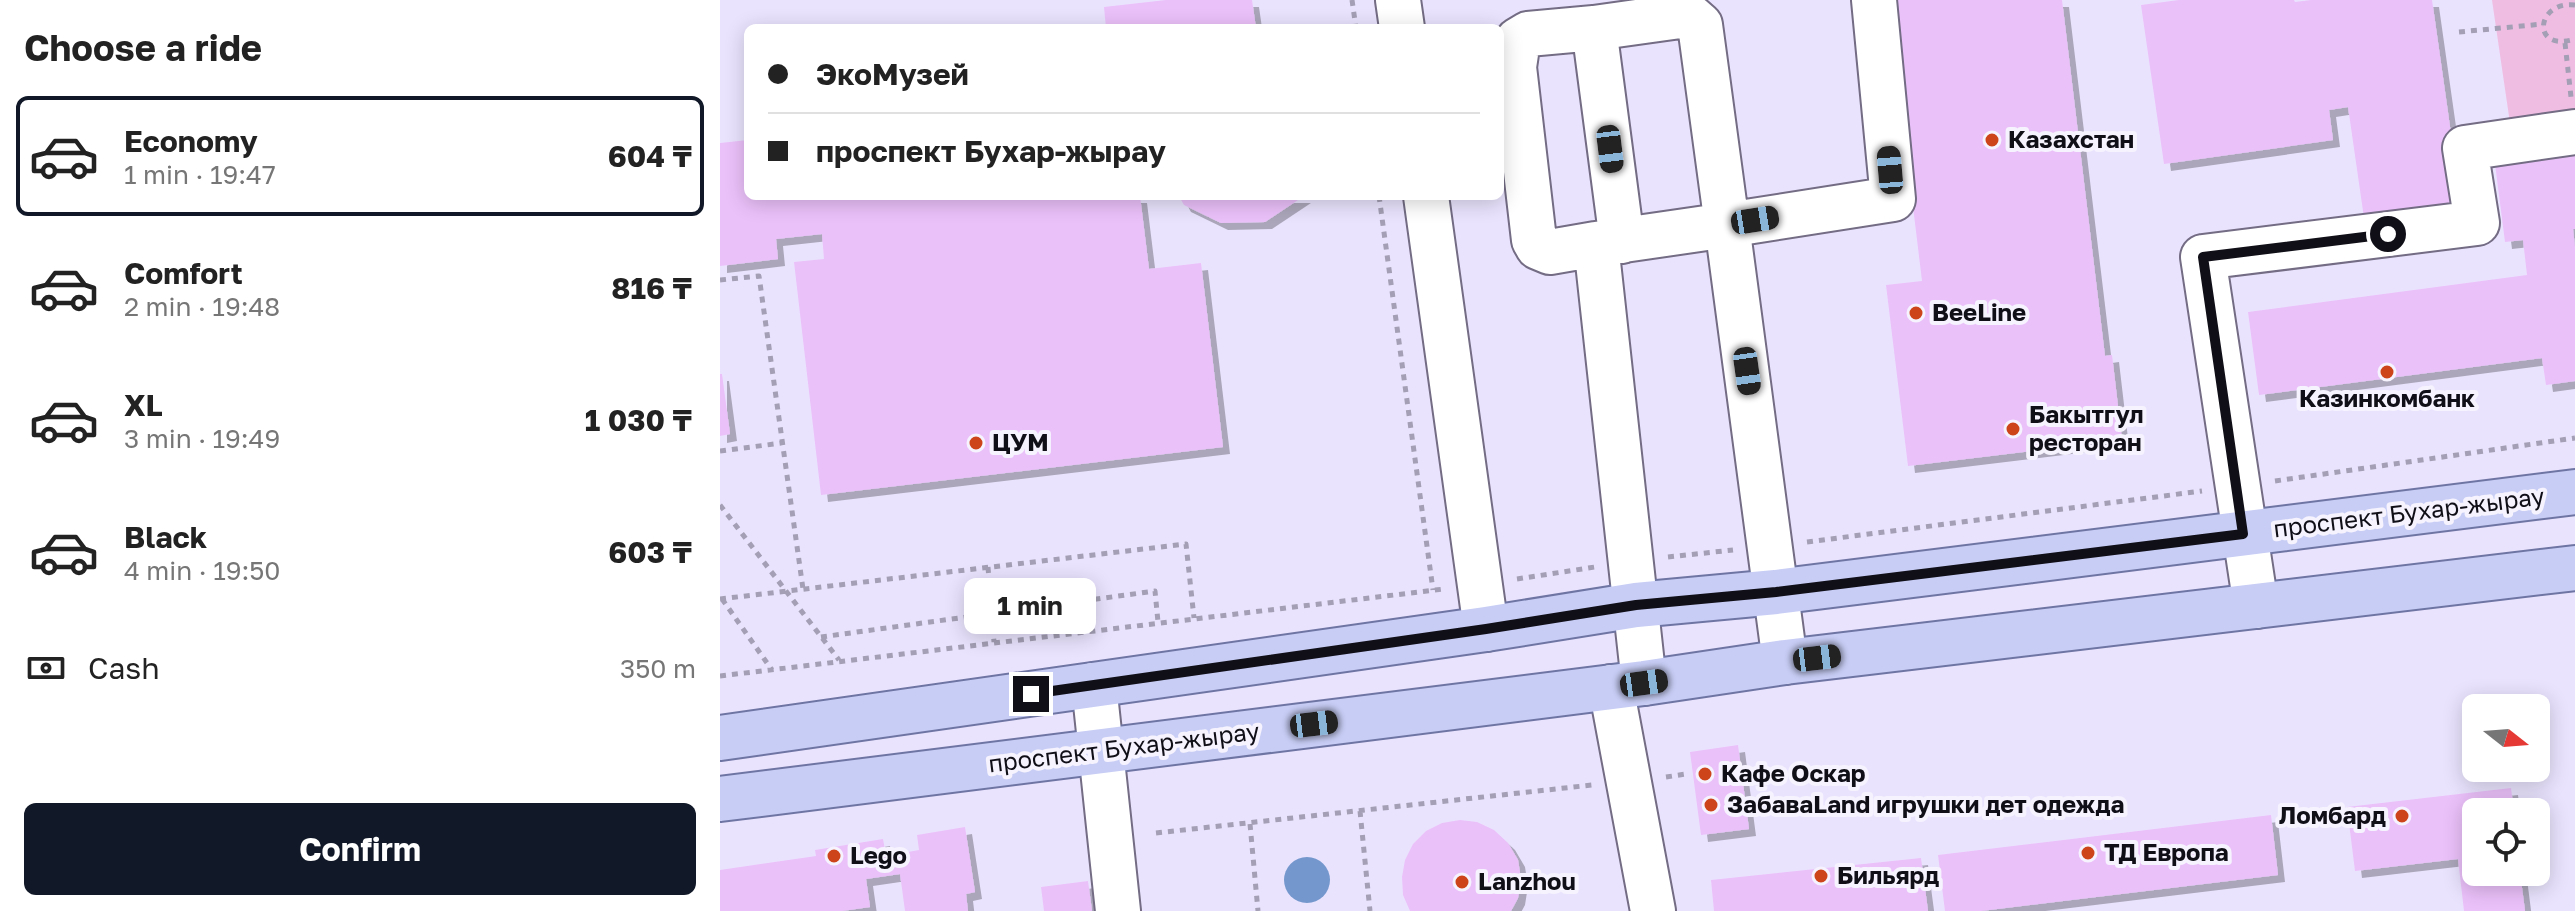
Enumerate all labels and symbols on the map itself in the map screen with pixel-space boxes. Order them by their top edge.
car [1595,124,1625,174]
place label: Казахстан [2008,124,2134,153]
marker: Казахстан [1983,131,2001,149]
car [1876,145,1904,195]
car [1729,204,1781,236]
route start [2370,216,2406,252]
place label: BeeLine [1932,297,2026,326]
marker: BeeLine [1907,304,1925,322]
car [1732,346,1762,396]
marker: Казинкомбанк [2378,363,2396,381]
place label: Казинкомбанк [2299,383,2475,412]
place label: Бакытгул ресторан [2029,399,2144,456]
marker: Бакытгул ресторан [2004,420,2022,438]
place label: ЦУМ [992,427,1049,456]
marker: ЦУМ [967,434,985,452]
street label: проспект Бухар-жырау [2272,480,2546,543]
callout: 1 min [965,578,1097,634]
car [1792,643,1842,673]
car [1619,668,1669,698]
route end [1013,676,1049,712]
north arrow [2462,694,2550,782]
car [1289,709,1339,739]
street label: проспект Бухар-жырау [987,715,1261,778]
place label: Кафе Оскар [1721,758,1866,787]
marker: Кафе Оскар [1696,765,1714,783]
place label: ЗабаваLand игрушки дет одежда [1727,789,2125,818]
marker: ЗабаваLand игрушки дет одежда [1702,796,1720,814]
place label: Ломбард [2279,800,2386,829]
marker: Ломбард [2393,807,2411,825]
place label: ТД Европа [2104,837,2229,866]
place label: Lego [850,840,907,869]
marker: ТД Европа [2079,844,2097,862]
marker: Lego [825,847,843,865]
place label: Бильярд [1837,860,1939,889]
place label: Lanzhou [1478,866,1576,895]
marker: Бильярд [1812,867,1830,885]
marker: Lanzhou [1453,873,1471,891]

